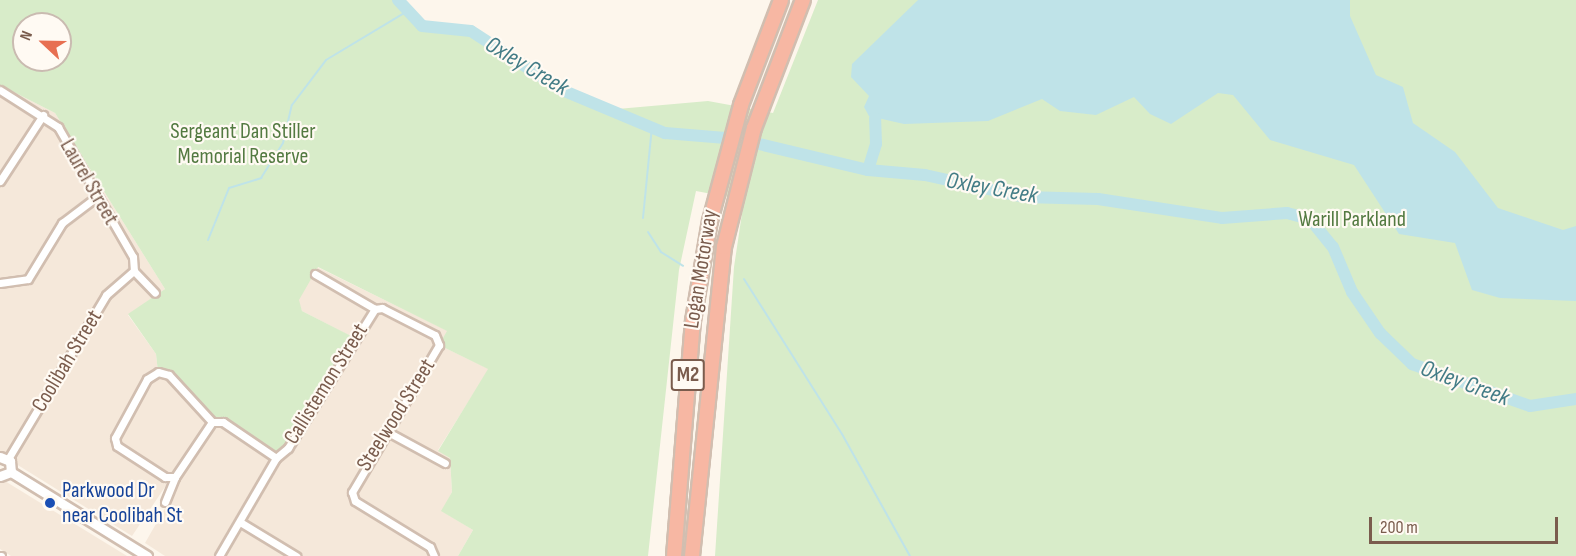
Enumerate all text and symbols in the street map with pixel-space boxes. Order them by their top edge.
north arrow [12,12,72,72]
text: N [16,28,37,43]
water label: Oxley Creek [480,30,574,102]
park label: Sergeant Dan Stiller Memorial Reserve [170,118,316,170]
street label: Laurel Street [54,134,124,230]
water label: Oxley Creek [944,166,1040,210]
park label: Warill Parkland [1298,207,1406,233]
street label: Logan Motorway [679,208,723,330]
street label: Coolibah Street [26,305,108,417]
street label: Callistemon Street [278,319,374,449]
street label: Steelwood Street [351,354,441,476]
water label: Oxley Creek [1417,354,1513,412]
road number: M2 [670,357,706,393]
place label: Parkwood Dr near Coolibah St [62,477,183,528]
marker: Parkwood Dr near Coolibah St [43,496,57,510]
scale bar [1372,505,1561,543]
text: 200 m [1380,517,1418,538]

